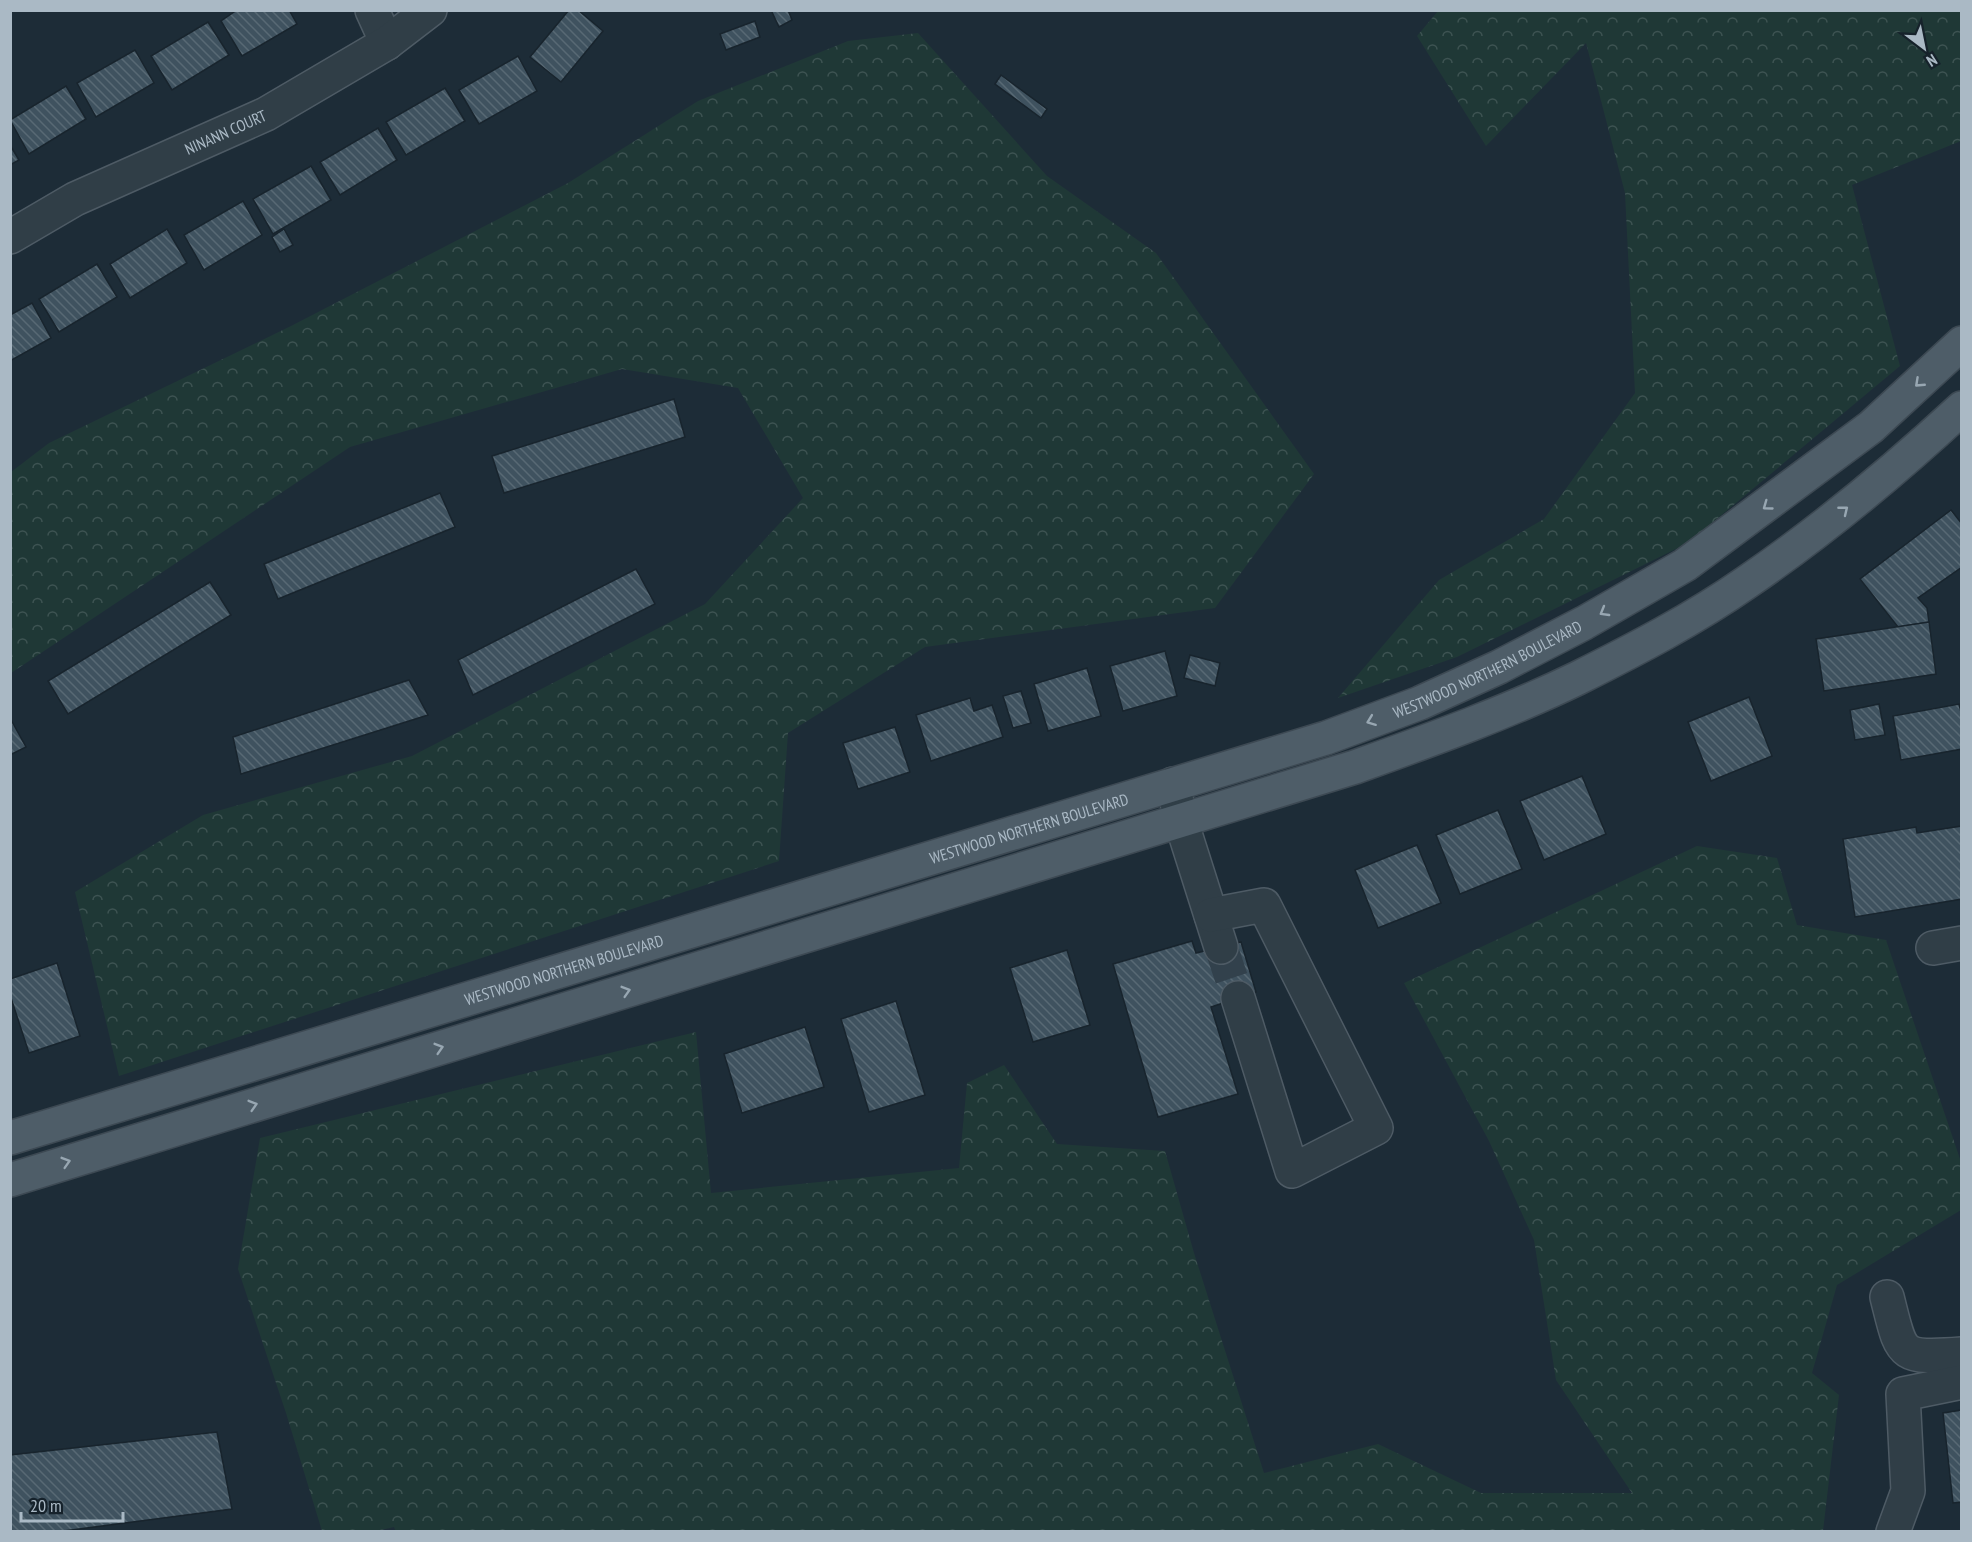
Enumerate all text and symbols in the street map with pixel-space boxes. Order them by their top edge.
north arrow [1894,18,1954,78]
text: N [1923,50,1941,71]
street label: NINANN COURT [181,105,269,159]
one-way arrow [1915,376,1925,387]
one-way arrow [1763,498,1774,509]
one-way arrow [1837,506,1848,517]
one-way arrow [1600,604,1610,616]
street label: WESTWOOD NORTHERN BOULEVARD [1390,616,1585,722]
one-way arrow [1366,714,1377,726]
street label: WESTWOOD NORTHERN BOULEVARD [927,789,1131,868]
street label: WESTWOOD NORTHERN BOULEVARD [462,930,666,1009]
one-way arrow [620,986,631,998]
one-way arrow [433,1043,444,1055]
one-way arrow [247,1100,258,1112]
one-way arrow [60,1157,71,1170]
scale bar [21,1485,123,1523]
text: 20 m [30,1494,62,1517]

